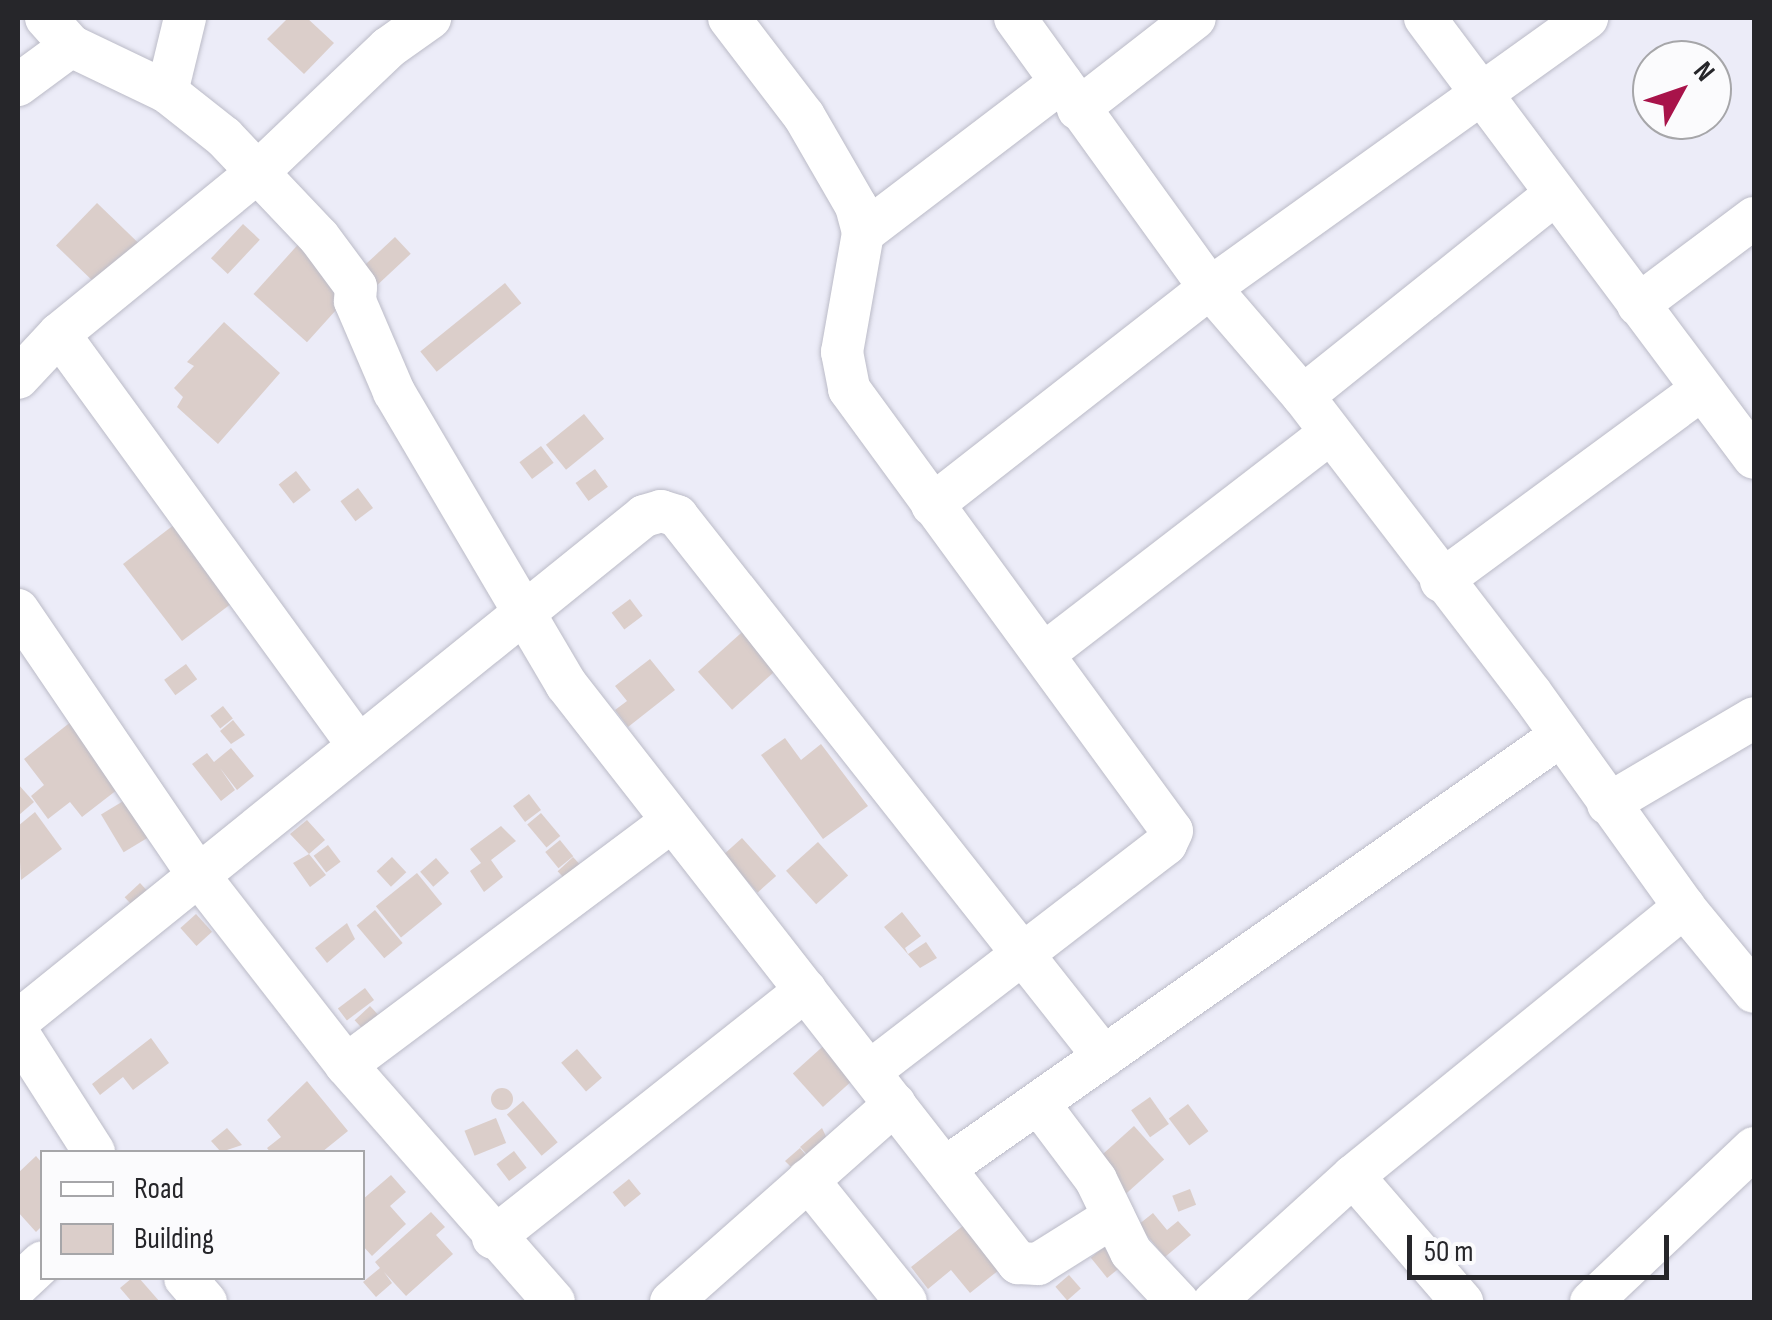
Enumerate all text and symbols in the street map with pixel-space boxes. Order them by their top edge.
north arrow [1632,40,1732,140]
text: N [1686,55,1721,88]
legend [40,1150,365,1280]
text: Road [134,1171,184,1207]
scale bar [1412,1215,1674,1277]
text: Building [134,1221,214,1257]
text: 50 m [1424,1234,1473,1270]

